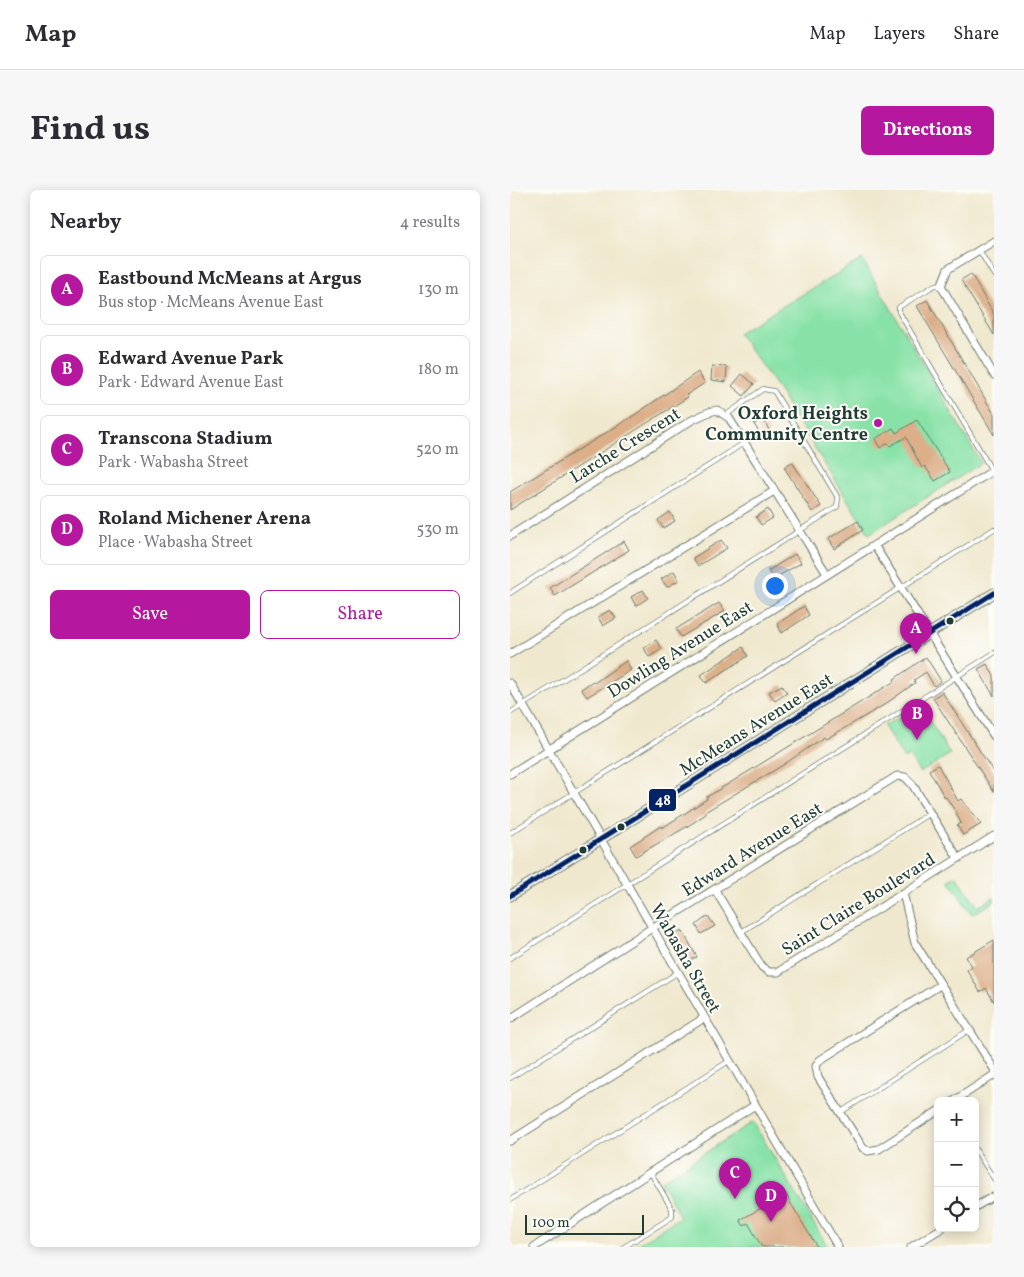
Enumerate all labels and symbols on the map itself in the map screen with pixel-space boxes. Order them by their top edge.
street label: Larche Crescent [566,402,686,490]
place label: Oxford Heights Community Centre [705,402,868,448]
marker: Oxford Heights Community Centre [872,417,884,429]
your location [762,573,788,599]
street label: Dowling Avenue East [603,595,758,705]
pin: A [900,613,932,654]
unlabelled marker [945,616,955,626]
street label: McMeans Avenue East [675,668,838,783]
pin: B [901,699,933,740]
line badge: 48 [648,788,677,812]
text: 48 [655,792,671,811]
street label: Edward Avenue East [678,797,828,904]
unlabelled marker [616,822,626,832]
unlabelled marker [578,845,588,855]
street label: Saint Claire Boulevard [777,848,940,963]
street label: Wabasha Street [643,899,726,1018]
pin: C [719,1158,751,1199]
pin: D [755,1181,787,1222]
scale bar [525,1212,644,1235]

